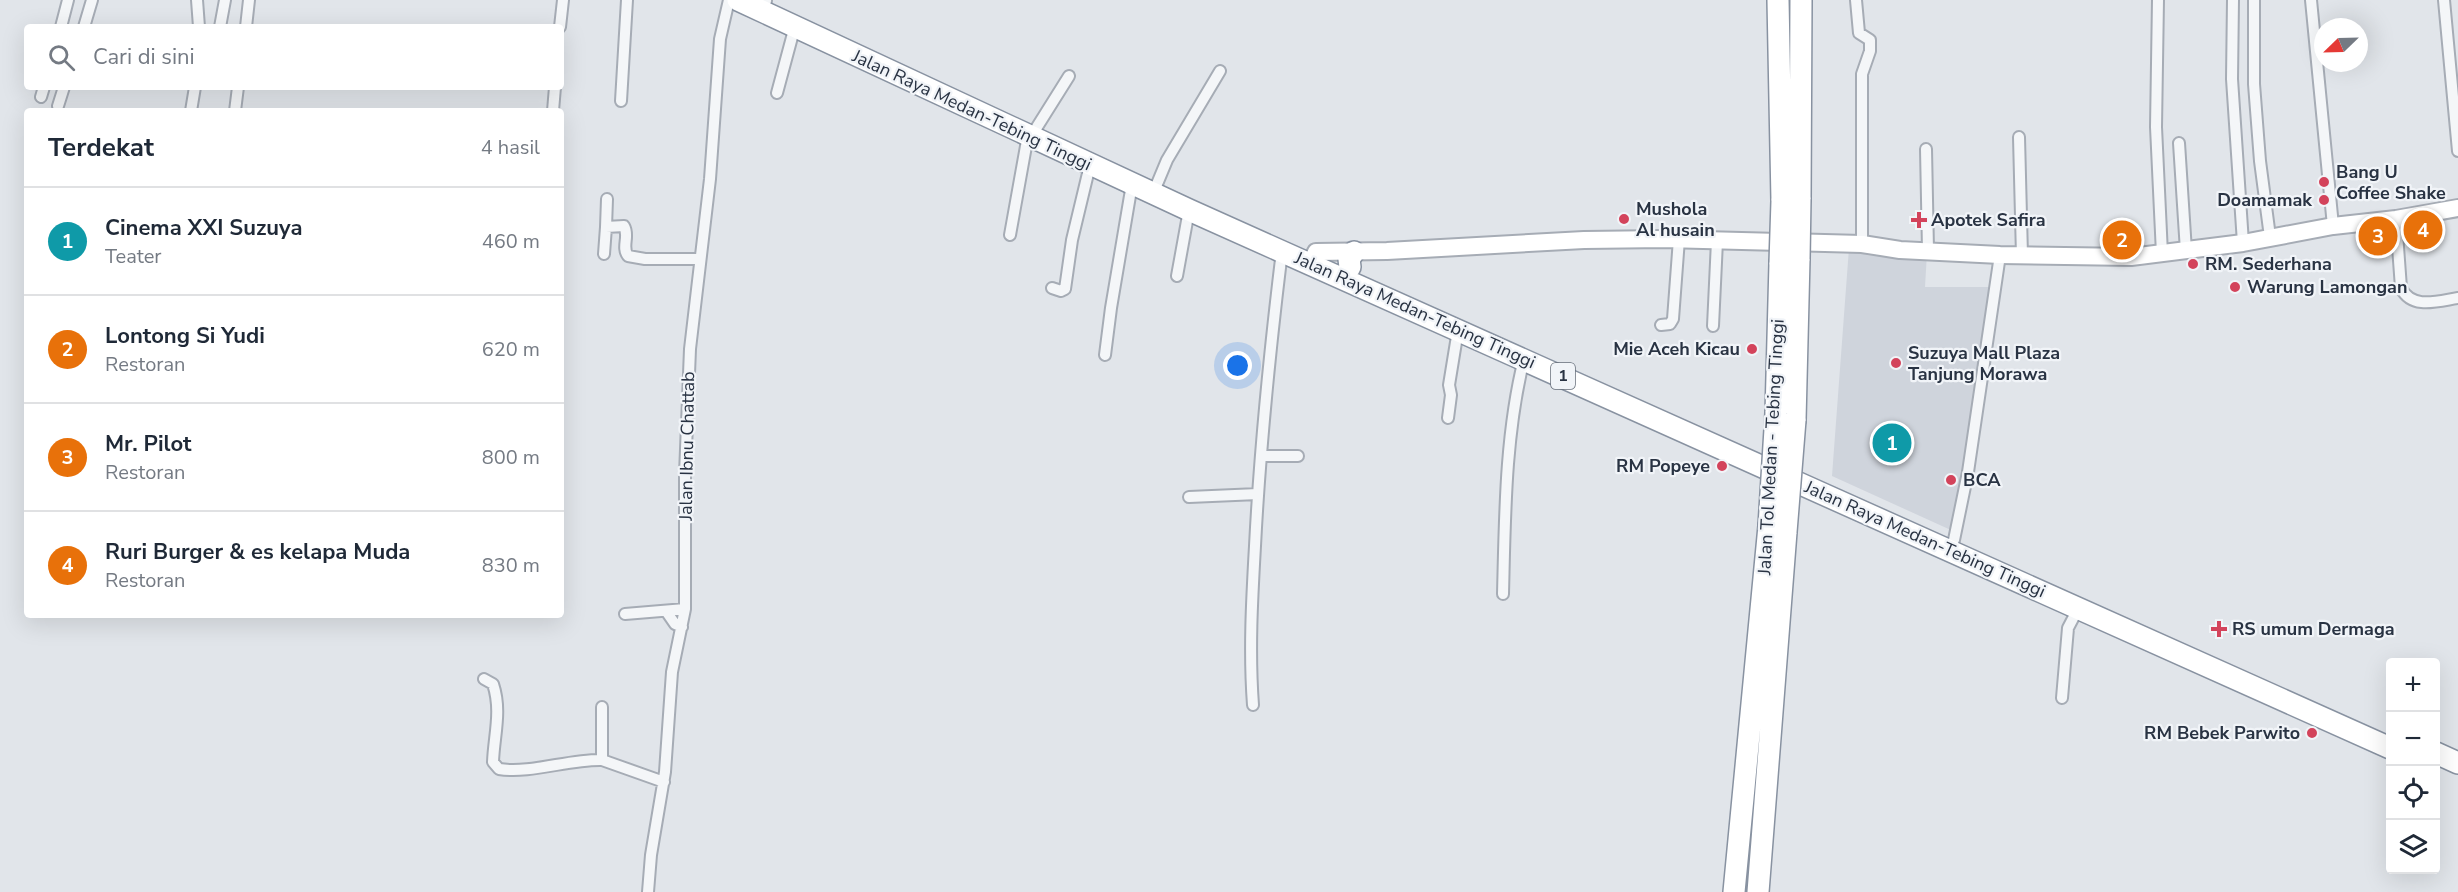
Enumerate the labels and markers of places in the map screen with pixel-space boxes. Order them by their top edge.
place label: Bang U Coffee Shake [2336,160,2446,205]
marker: Bang U Coffee Shake [2317,175,2331,189]
place label: Doamamak [2217,188,2312,212]
marker: Doamamak [2317,193,2331,207]
place label: Mushola Al husain [1636,197,1715,242]
place label: Apotek Safira [1931,208,2046,232]
pin: 4 [2404,208,2442,252]
marker: Mushola Al husain [1617,212,1631,226]
marker: Apotek Safira [1912,213,1926,227]
pin: 3 [2358,214,2398,258]
pin: 2 [2102,218,2142,262]
place label: RM. Sederhana [2205,252,2332,276]
marker: RM. Sederhana [2186,257,2200,271]
place label: Warung Lamongan [2247,275,2407,299]
marker: Warung Lamongan [2228,280,2242,294]
place label: Mie Aceh Kicau [1613,337,1740,361]
place label: Suzuya Mall Plaza Tanjung Morawa [1908,341,2060,386]
marker: Mie Aceh Kicau [1745,342,1759,356]
marker: Suzuya Mall Plaza Tanjung Morawa [1889,356,1903,370]
pin: 1 [1872,420,1912,466]
place label: RM Popeye [1616,454,1710,478]
marker: RM Popeye [1715,459,1729,473]
place label: BCA [1963,468,2001,492]
marker: BCA [1944,473,1958,487]
place label: RS umum Dermaga [2232,617,2395,641]
marker: RS umum Dermaga [2210,620,2228,638]
place label: RM Bebek Parwito [2144,721,2300,745]
marker: RM Bebek Parwito [2305,726,2319,740]

